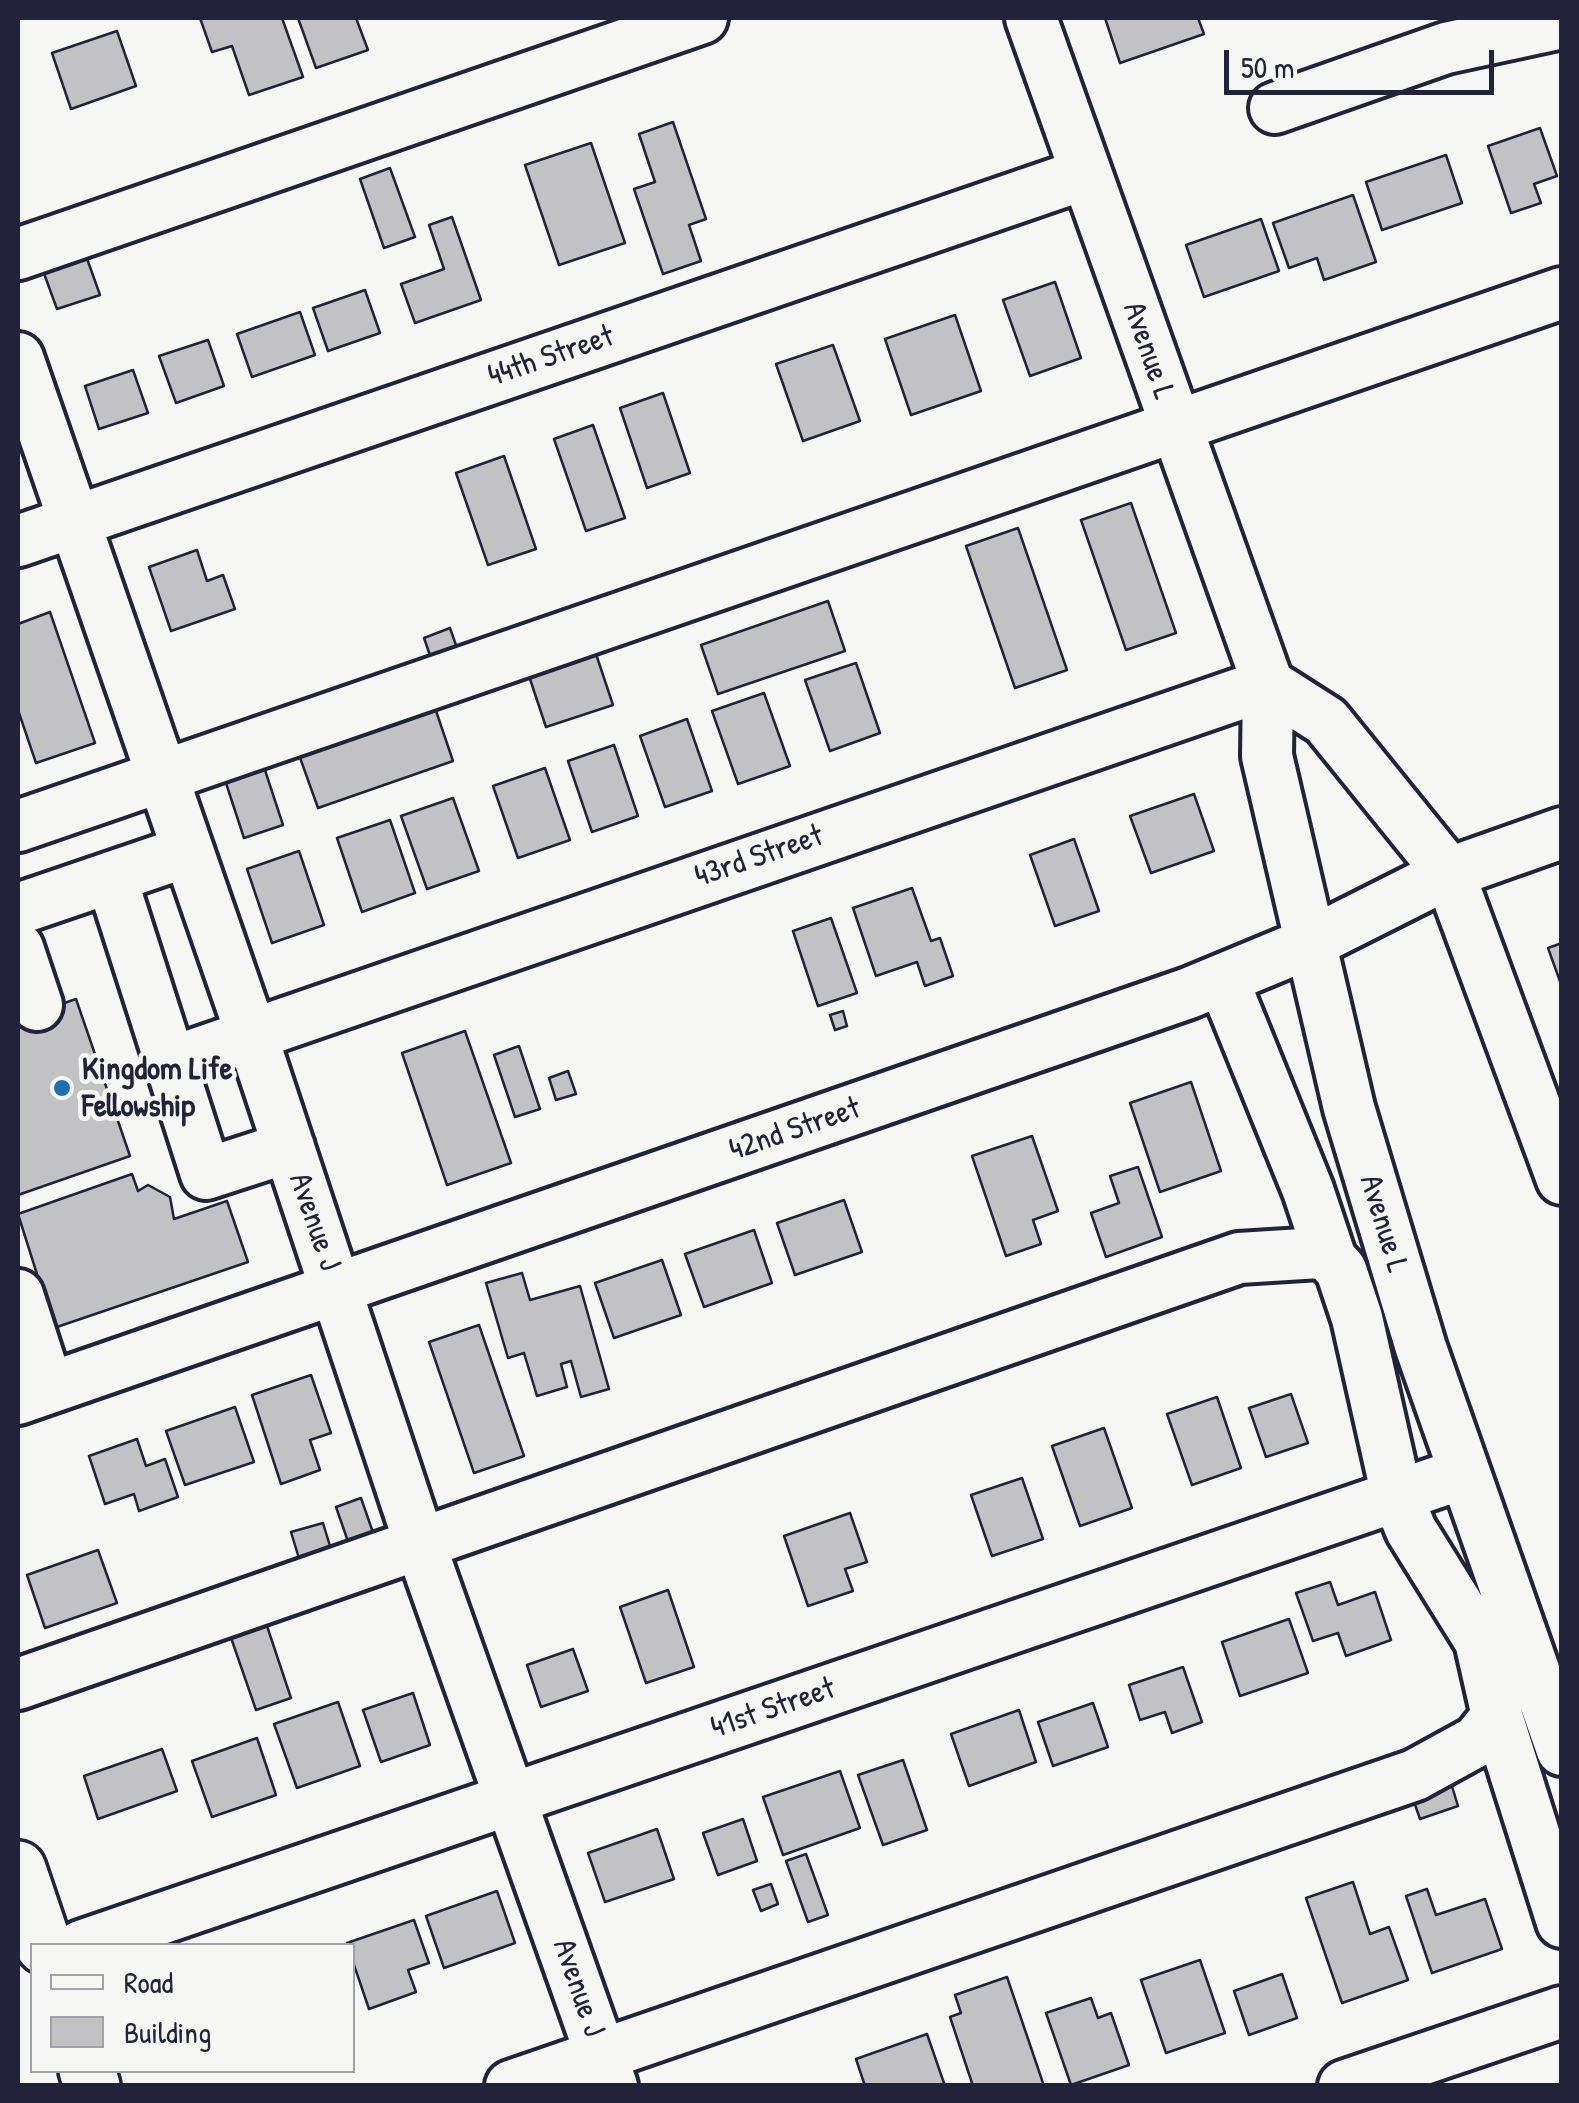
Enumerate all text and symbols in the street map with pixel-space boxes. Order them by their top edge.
scale bar [1229,30,1499,92]
text: 50 m [1241,47,1294,87]
street label: Avenue L [1113,297,1183,405]
street label: 44th Street [483,318,619,396]
street label: 43rd Street [690,817,828,897]
place label: Kingdom Life Fellowship [82,1051,232,1126]
marker: Kingdom Life Fellowship [51,1077,73,1099]
street label: 42nd Street [725,1090,865,1170]
street label: Avenue J [280,1168,348,1276]
street label: Avenue L [1350,1170,1416,1278]
street label: 41st Street [706,1670,840,1748]
street label: Avenue J [544,1934,612,2042]
legend [30,1943,355,2073]
text: Road [124,1962,173,2002]
text: Building [124,2012,211,2052]

